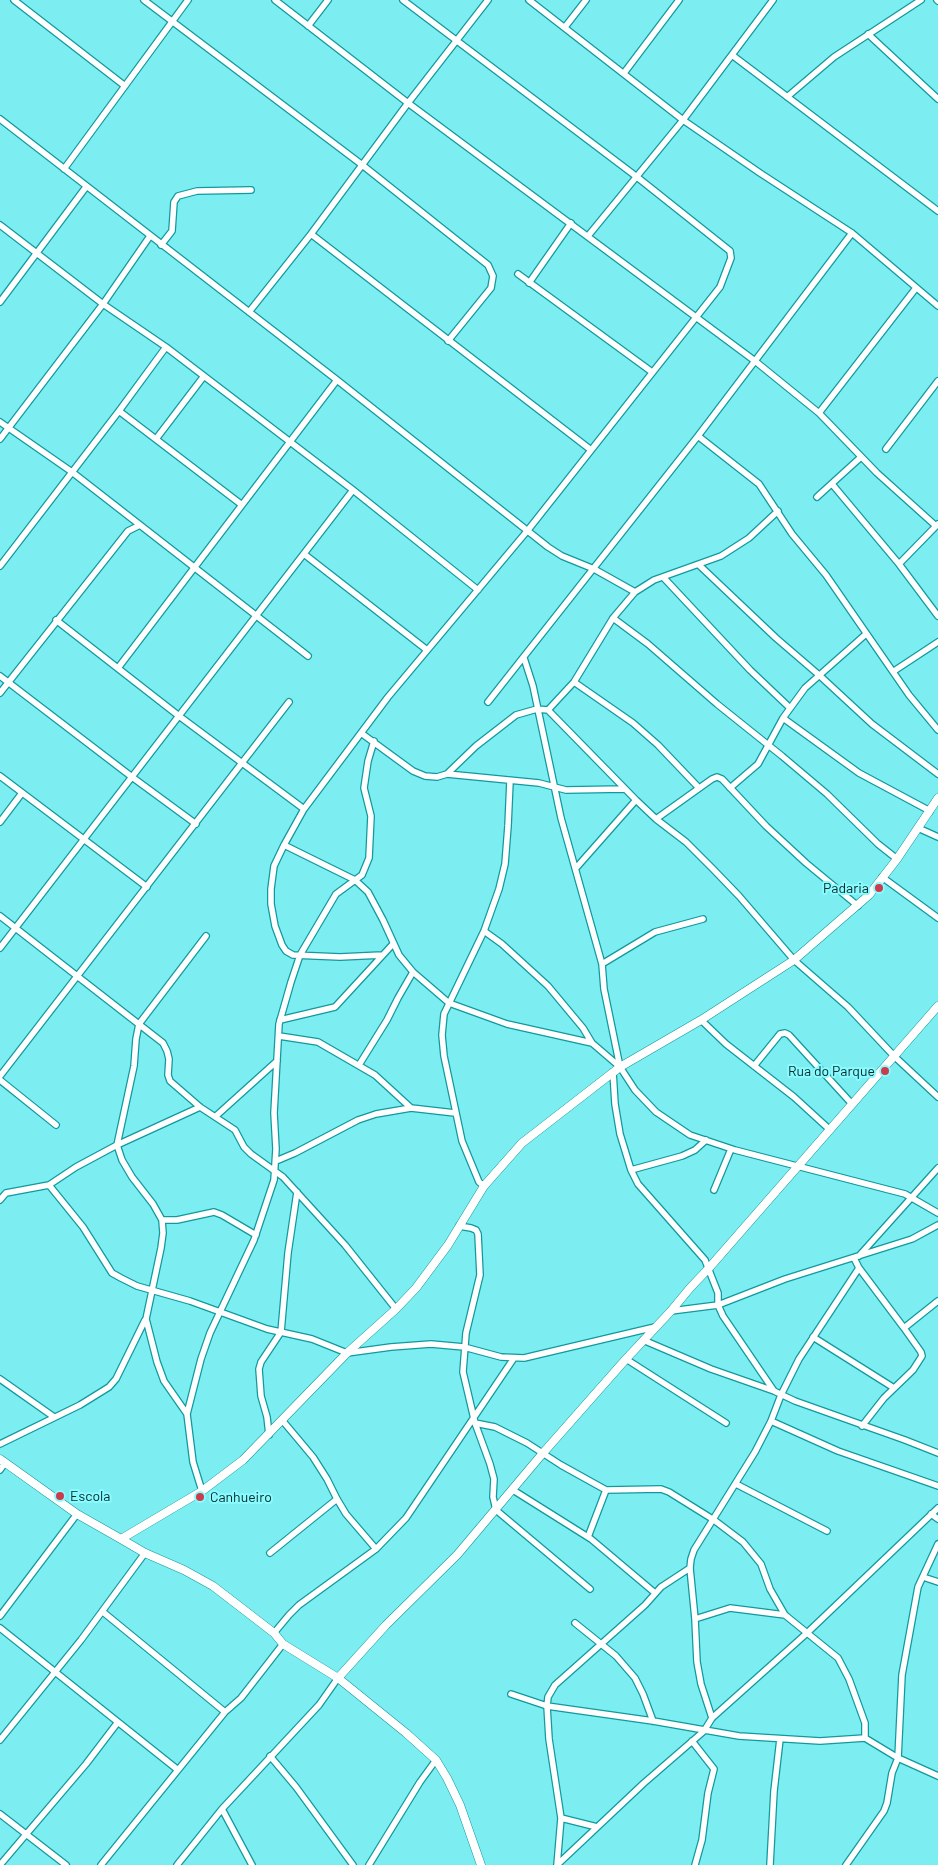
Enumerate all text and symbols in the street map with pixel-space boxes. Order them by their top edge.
place label: Padaria [823,880,869,896]
marker: Padaria [873,882,885,894]
place label: Rua do Parque [788,1063,875,1079]
marker: Rua do Parque [879,1065,891,1077]
place label: Escola [70,1488,110,1504]
place label: Canhueiro [210,1489,272,1505]
marker: Escola [54,1490,66,1502]
marker: Canhueiro [194,1491,206,1503]

